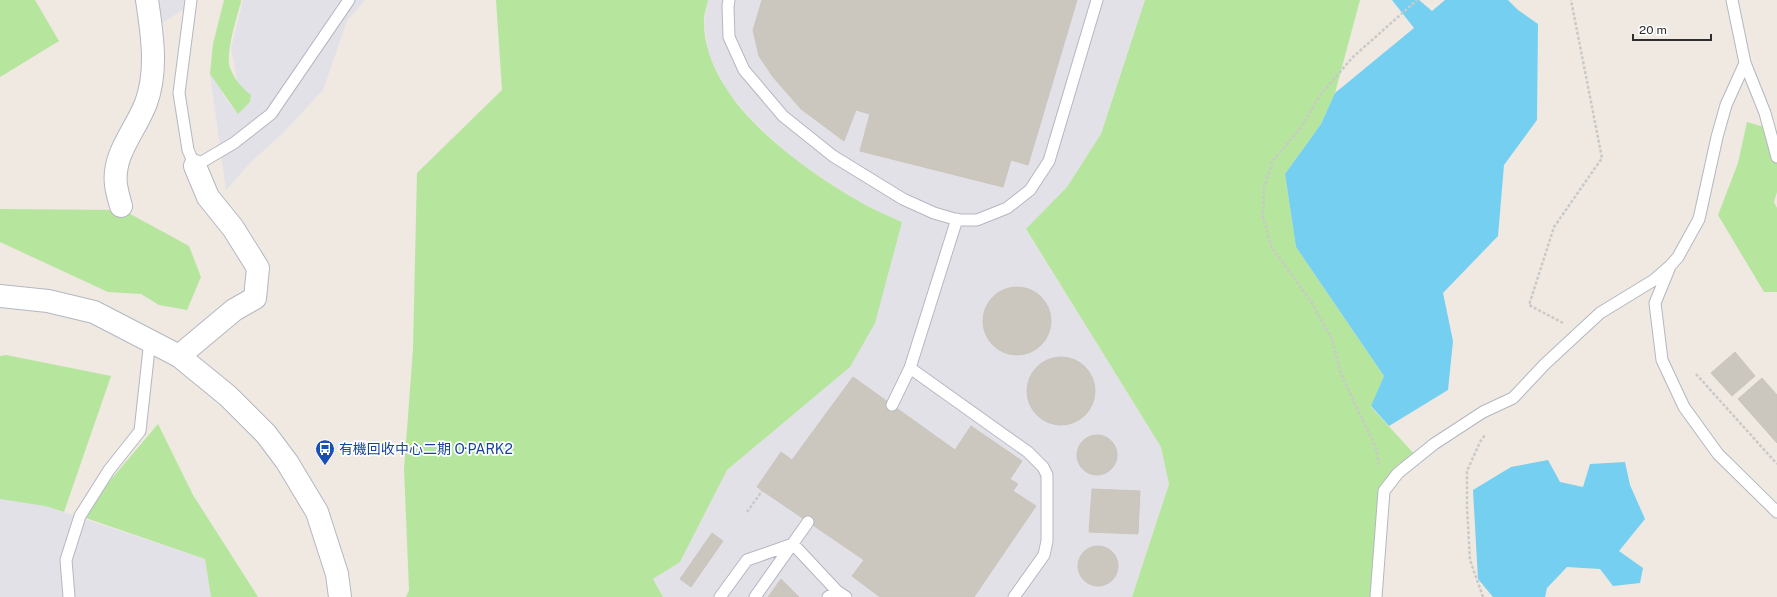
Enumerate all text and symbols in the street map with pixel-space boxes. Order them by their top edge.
scale bar [1633,16,1711,42]
text: 20 m [1639,23,1667,37]
bus stop icon: 有機回收中心二期 O·PARK2 [314,438,336,466]
place label: 有機回收中心二期 O·PARK2 [339,441,513,457]

